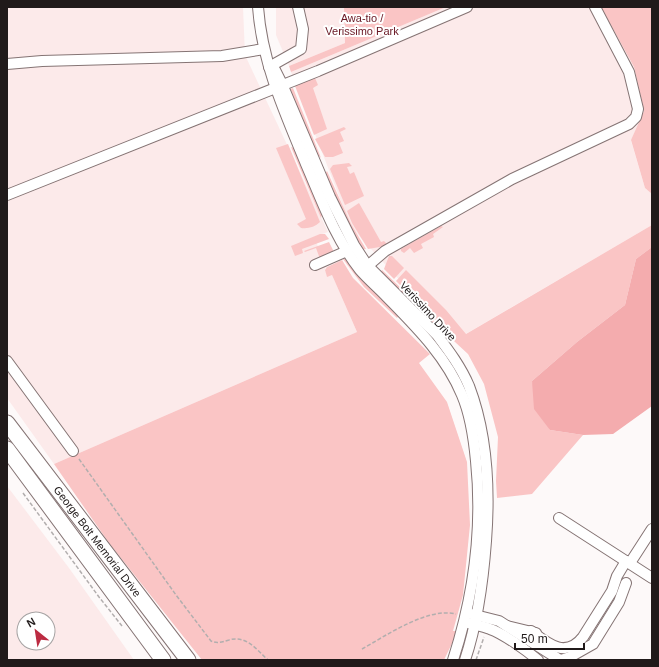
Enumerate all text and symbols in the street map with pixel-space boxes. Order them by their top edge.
park label: Awa-tio / Verissimo Park [325,12,399,37]
street label: Verissimo Drive [398,279,458,343]
street label: George Bolt Memorial Drive [51,484,143,599]
north arrow [16,611,56,651]
text: N [25,615,37,630]
scale bar [515,625,584,651]
text: 50 m [521,632,548,646]

